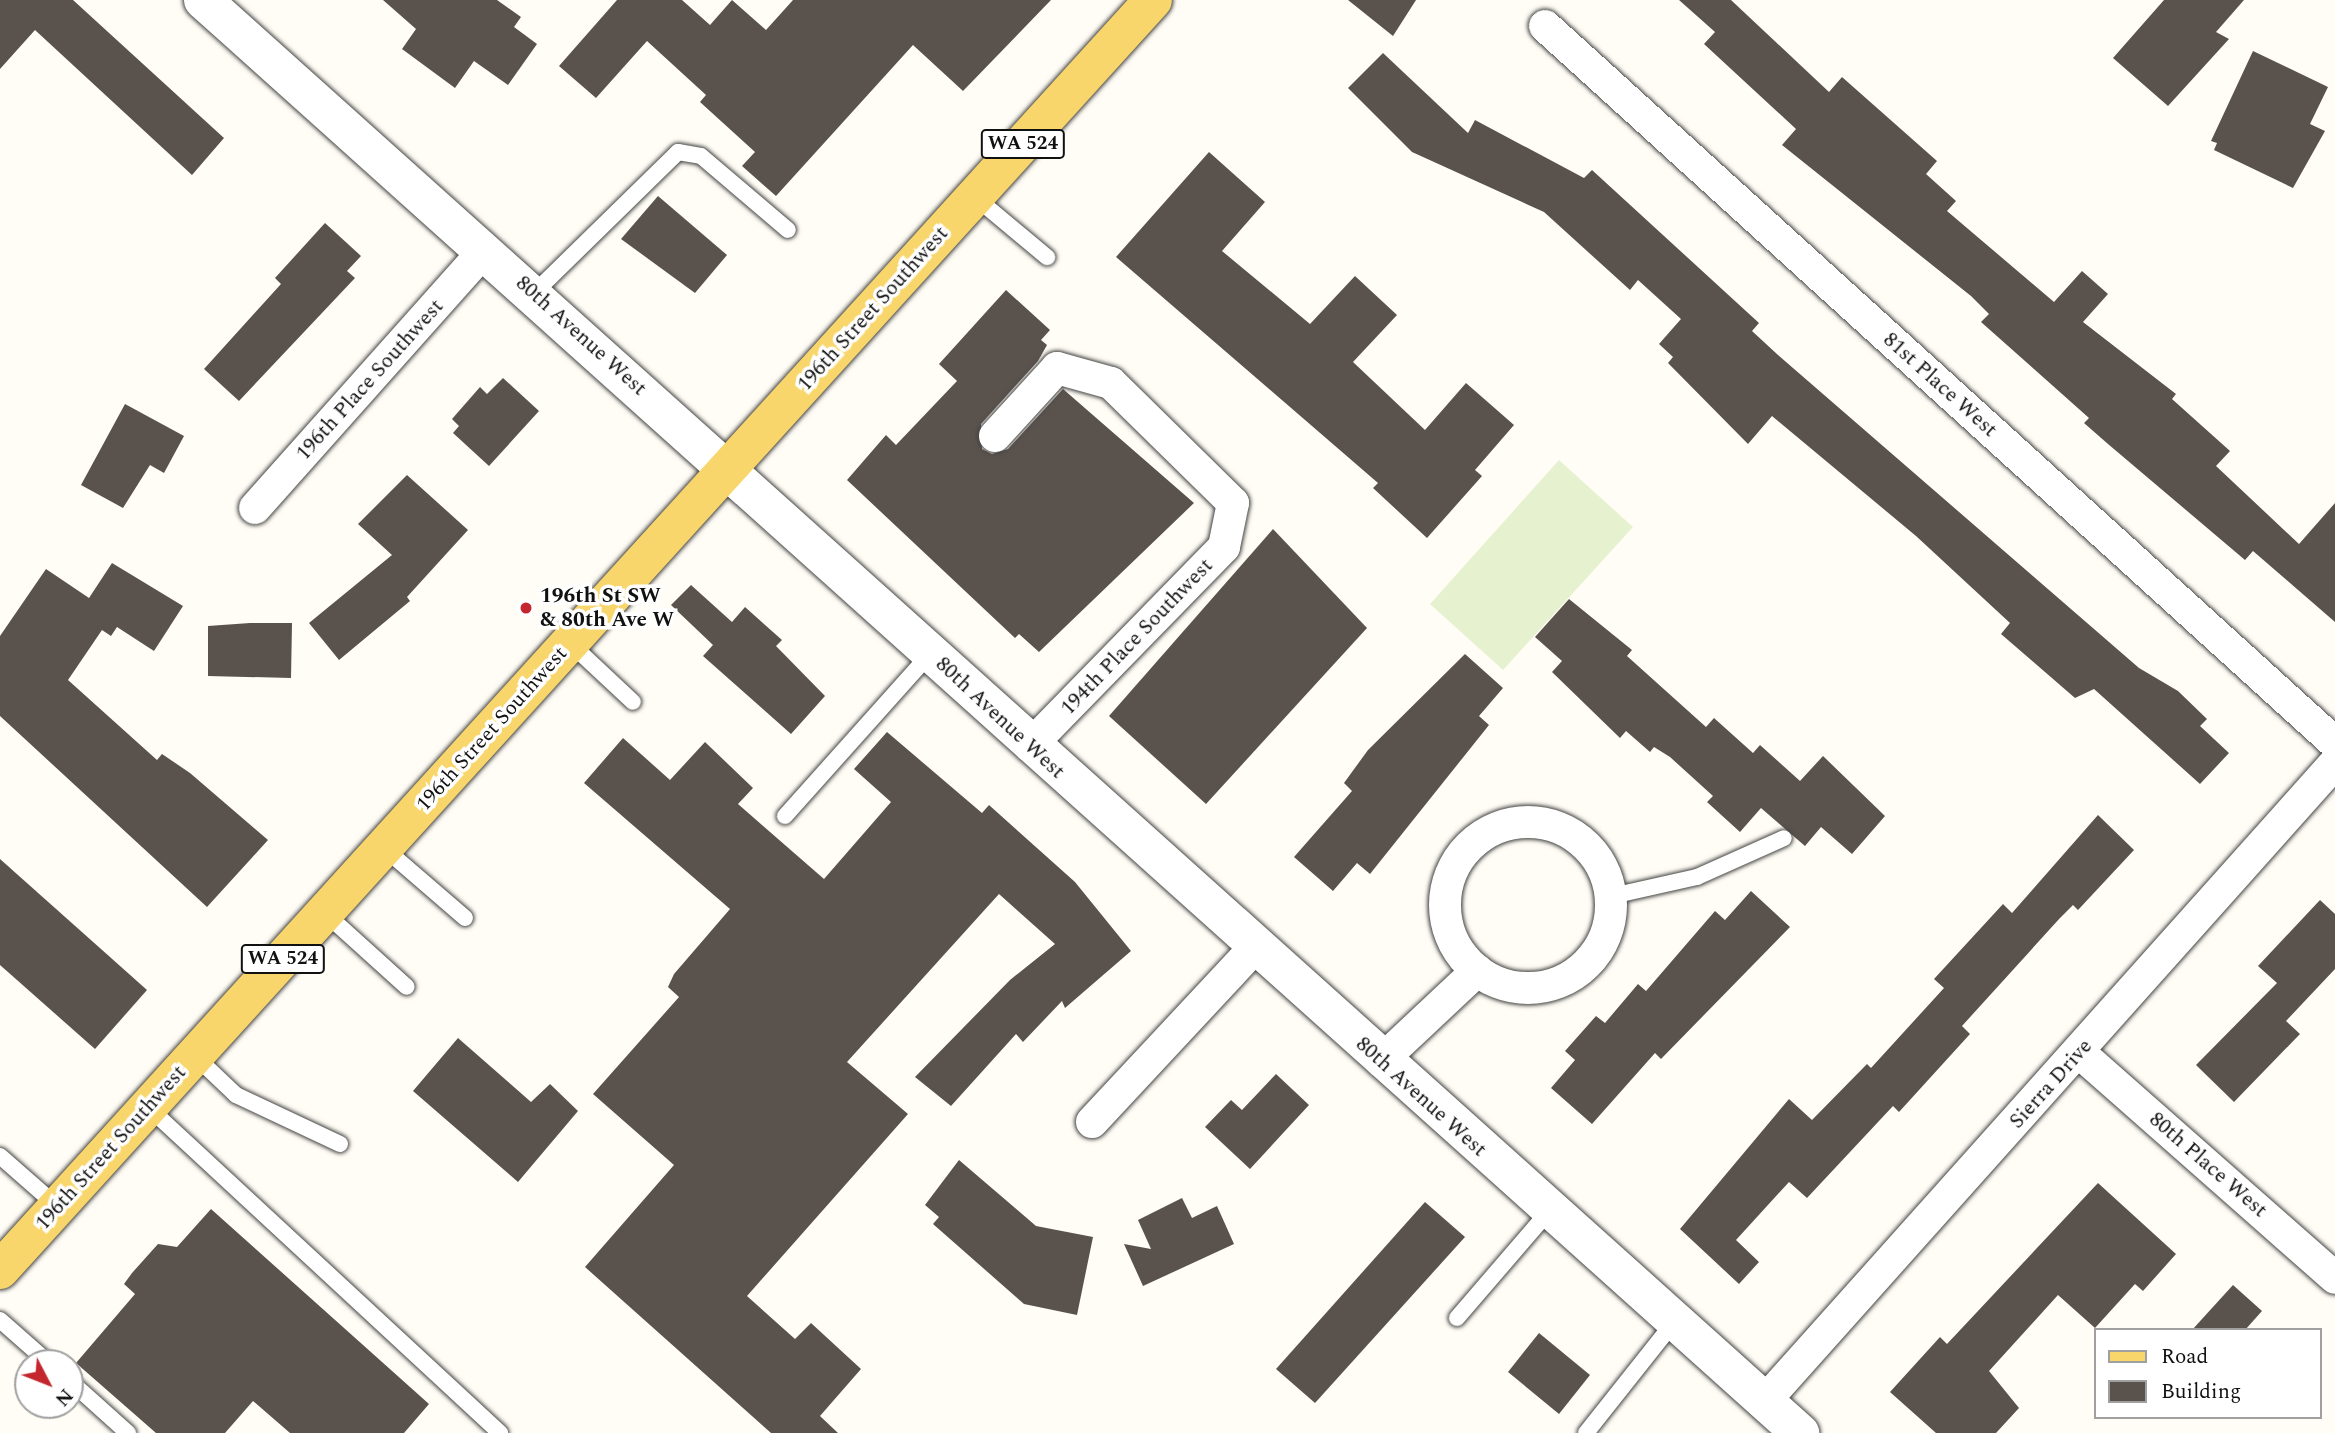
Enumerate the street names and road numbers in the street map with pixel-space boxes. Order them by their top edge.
road number: WA 524 [979,128,1067,160]
street label: 196th Street Southwest [792,221,954,397]
street label: 80th Avenue West [510,271,652,401]
street label: 196th Place Southwest [291,294,449,466]
street label: 81st Place West [1878,327,2002,443]
street label: 194th Place Southwest [1056,553,1218,721]
street label: 196th Street Southwest [411,641,573,817]
street label: 80th Avenue West [930,652,1070,784]
road number: WA 524 [239,944,327,974]
street label: 80th Avenue West [1350,1032,1492,1162]
street label: Sierra Drive [2004,1034,2098,1134]
street label: 196th Street Southwest [30,1060,192,1236]
street label: 80th Place West [2144,1107,2272,1223]

